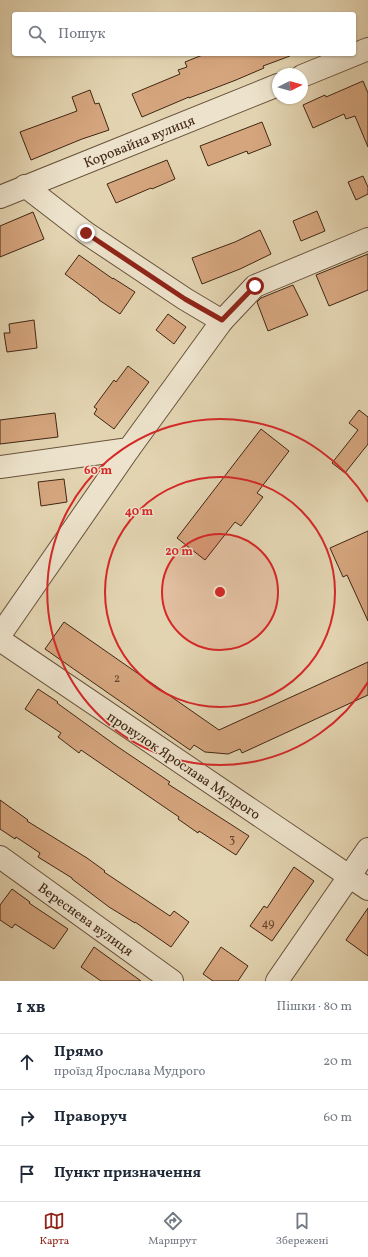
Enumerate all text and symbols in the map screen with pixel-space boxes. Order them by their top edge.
search box [12,12,356,56]
icon: search [26,23,48,45]
text: Пошук [58,24,106,45]
north arrow [272,68,308,104]
street label: Коровайна вулиця [81,111,198,173]
route end [77,224,95,242]
route start [246,277,264,295]
text: 60 m [84,463,112,479]
text: 40 m [125,504,154,520]
text: 20 m [165,544,193,560]
centre of rings [213,585,227,599]
house number: 2 [114,671,120,687]
street label: провулок Ярослава Мудрого [103,708,264,825]
house number: 3 [229,832,235,848]
street label: Вереснева вулиця [33,879,137,961]
house number: 49 [261,916,275,932]
text: 1 хв [16,996,46,1019]
text: Пішки · 80 m [277,998,352,1016]
text: Прямо [54,1042,103,1063]
icon: ahead [16,1051,38,1073]
text: 20 m [323,1053,352,1071]
text: проїзд Ярослава Мудрого [54,1063,206,1081]
icon: right [16,1107,38,1129]
text: Праворуч [54,1107,127,1128]
text: 60 m [324,1109,352,1127]
icon: arrive [16,1163,38,1185]
text: Пункт призначення [54,1163,201,1184]
tab: Карта [39,1210,69,1249]
tab: Маршрут [148,1210,197,1249]
tab: Збережені [276,1210,328,1249]

